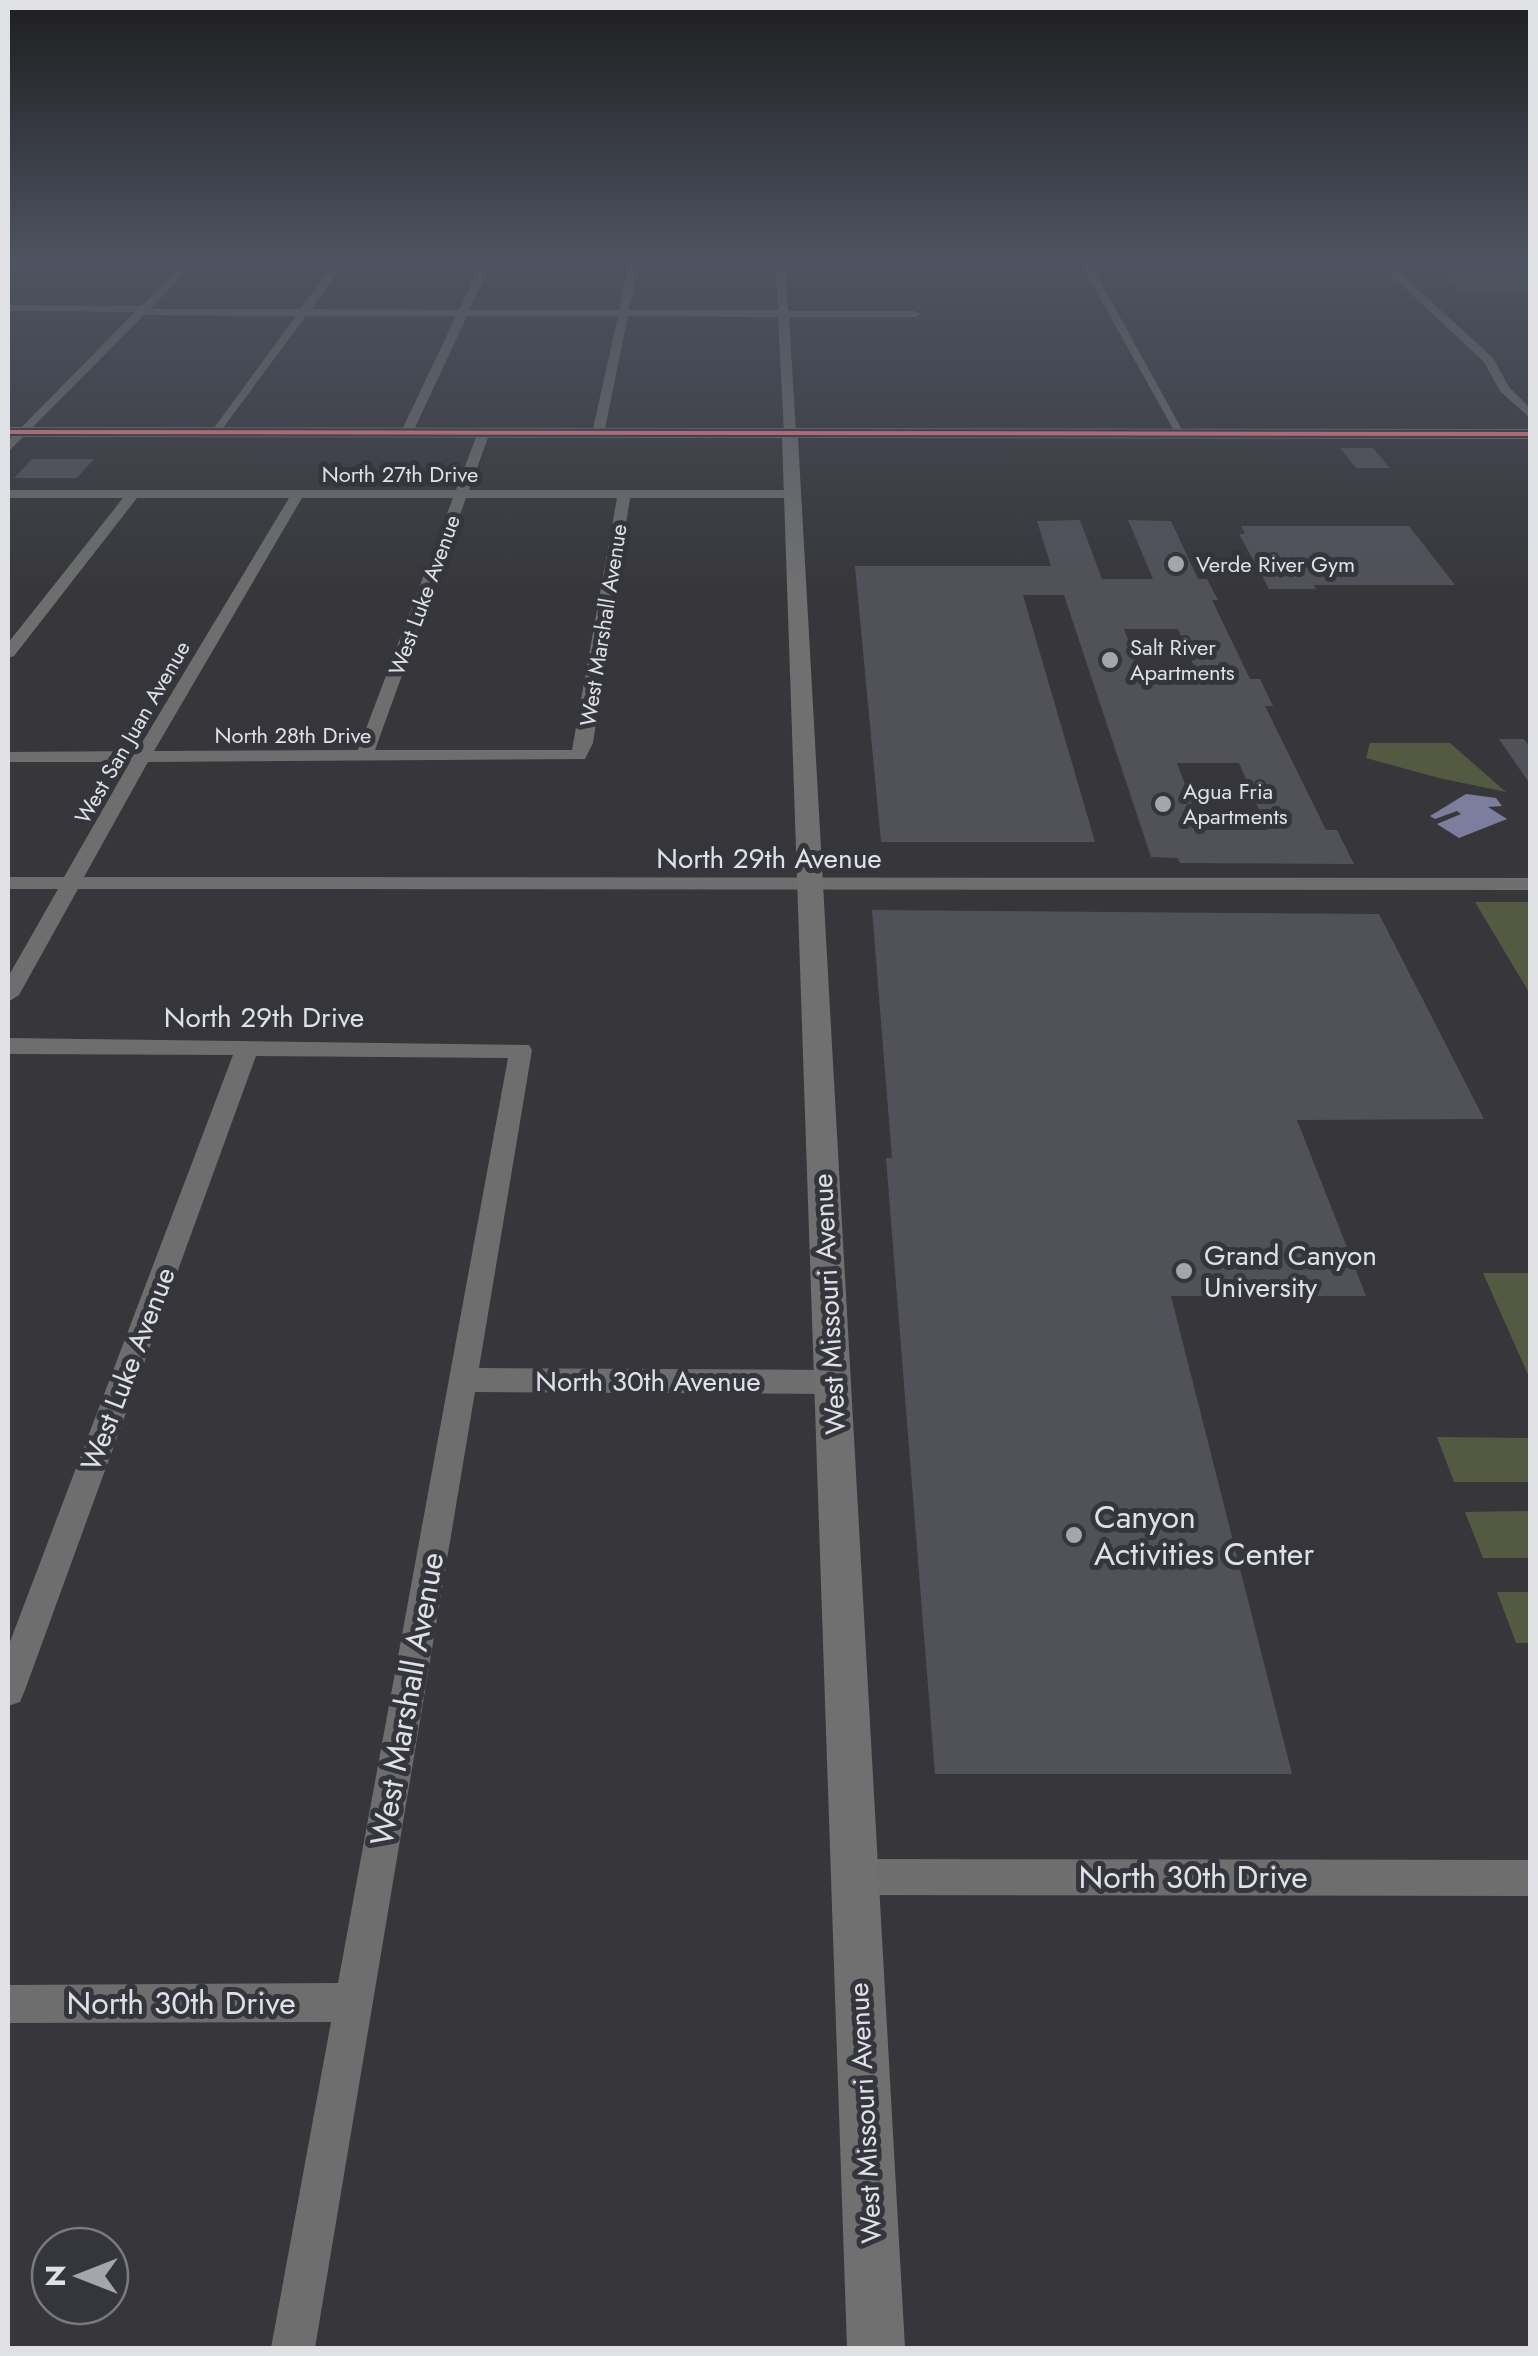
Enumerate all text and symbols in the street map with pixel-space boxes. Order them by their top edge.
street label: North 27th Drive [322,458,478,490]
street label: West Luke Avenue [380,510,468,680]
street label: West Marshall Avenue [571,522,635,728]
place label: Verde River Gym [1196,548,1355,580]
marker: Verde River Gym [1165,553,1187,575]
place label: Salt River Apartments [1130,631,1235,688]
street label: West San Juan Avenue [66,634,198,830]
marker: Salt River Apartments [1099,649,1121,671]
street label: North 28th Drive [215,719,371,751]
place label: Agua Fria Apartments [1183,775,1288,832]
marker: Agua Fria Apartments [1152,793,1174,815]
street label: North 29th Avenue [656,838,882,879]
street label: North 29th Drive [164,997,364,1038]
street label: West Missouri Avenue [802,1172,856,1436]
place label: Grand Canyon University [1204,1235,1377,1308]
marker: Grand Canyon University [1173,1260,1195,1282]
street label: West Luke Avenue [70,1261,186,1477]
street label: North 30th Avenue [535,1361,761,1402]
place label: Canyon Activities Center [1094,1494,1314,1577]
marker: Canyon Activities Center [1063,1524,1085,1546]
street label: West Marshall Avenue [359,1549,455,1849]
street label: North 30th Drive [1078,1854,1308,1900]
street label: North 30th Drive [66,1980,296,2026]
street label: West Missouri Avenue [838,1981,892,2245]
north arrow [30,2226,130,2326]
text: N [35,2265,76,2287]

